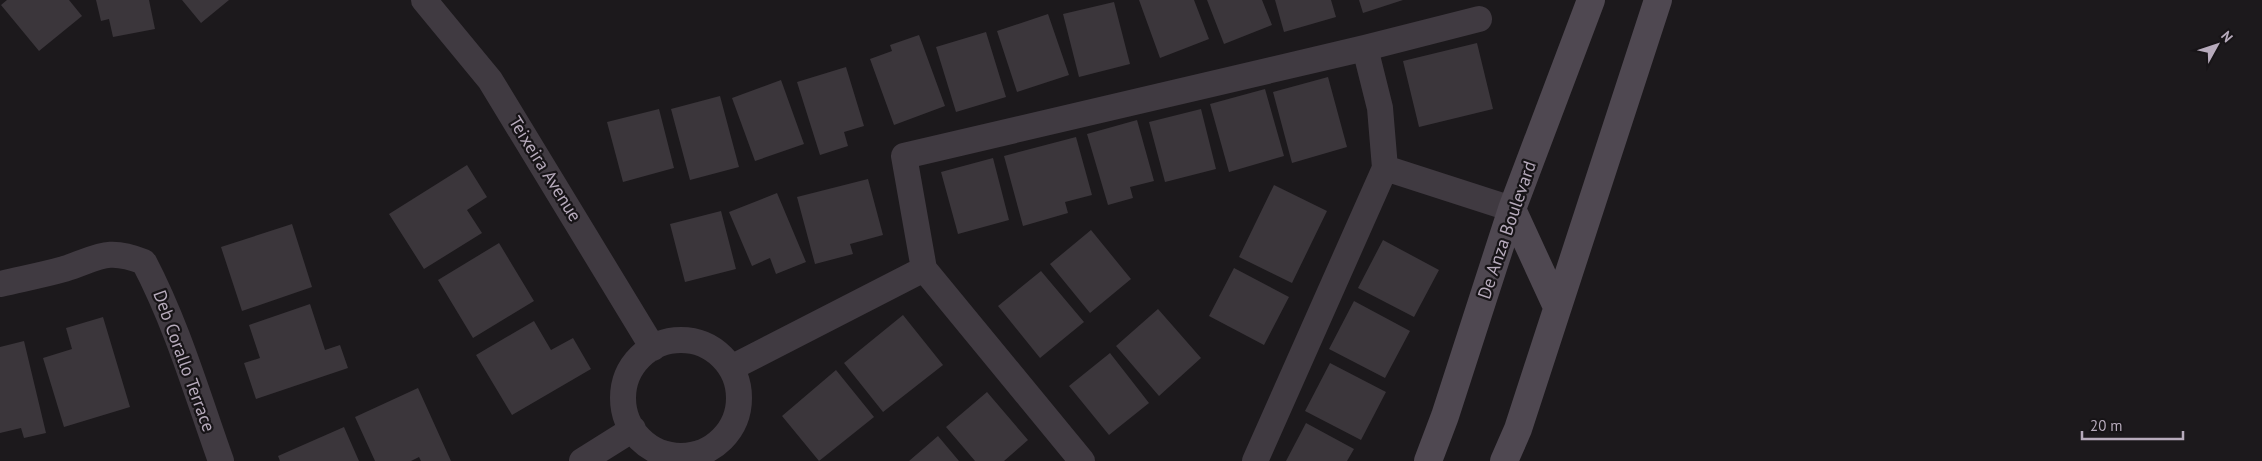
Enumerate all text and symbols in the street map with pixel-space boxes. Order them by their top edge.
north arrow [2192,20,2242,70]
text: N [2217,27,2237,46]
street label: Teixeira Avenue [504,112,587,226]
street label: De Anza Boulevard [1472,158,1541,302]
street label: Deb Corallo Terrace [148,287,221,435]
scale bar [2082,408,2183,440]
text: 20 m [2090,416,2123,435]

